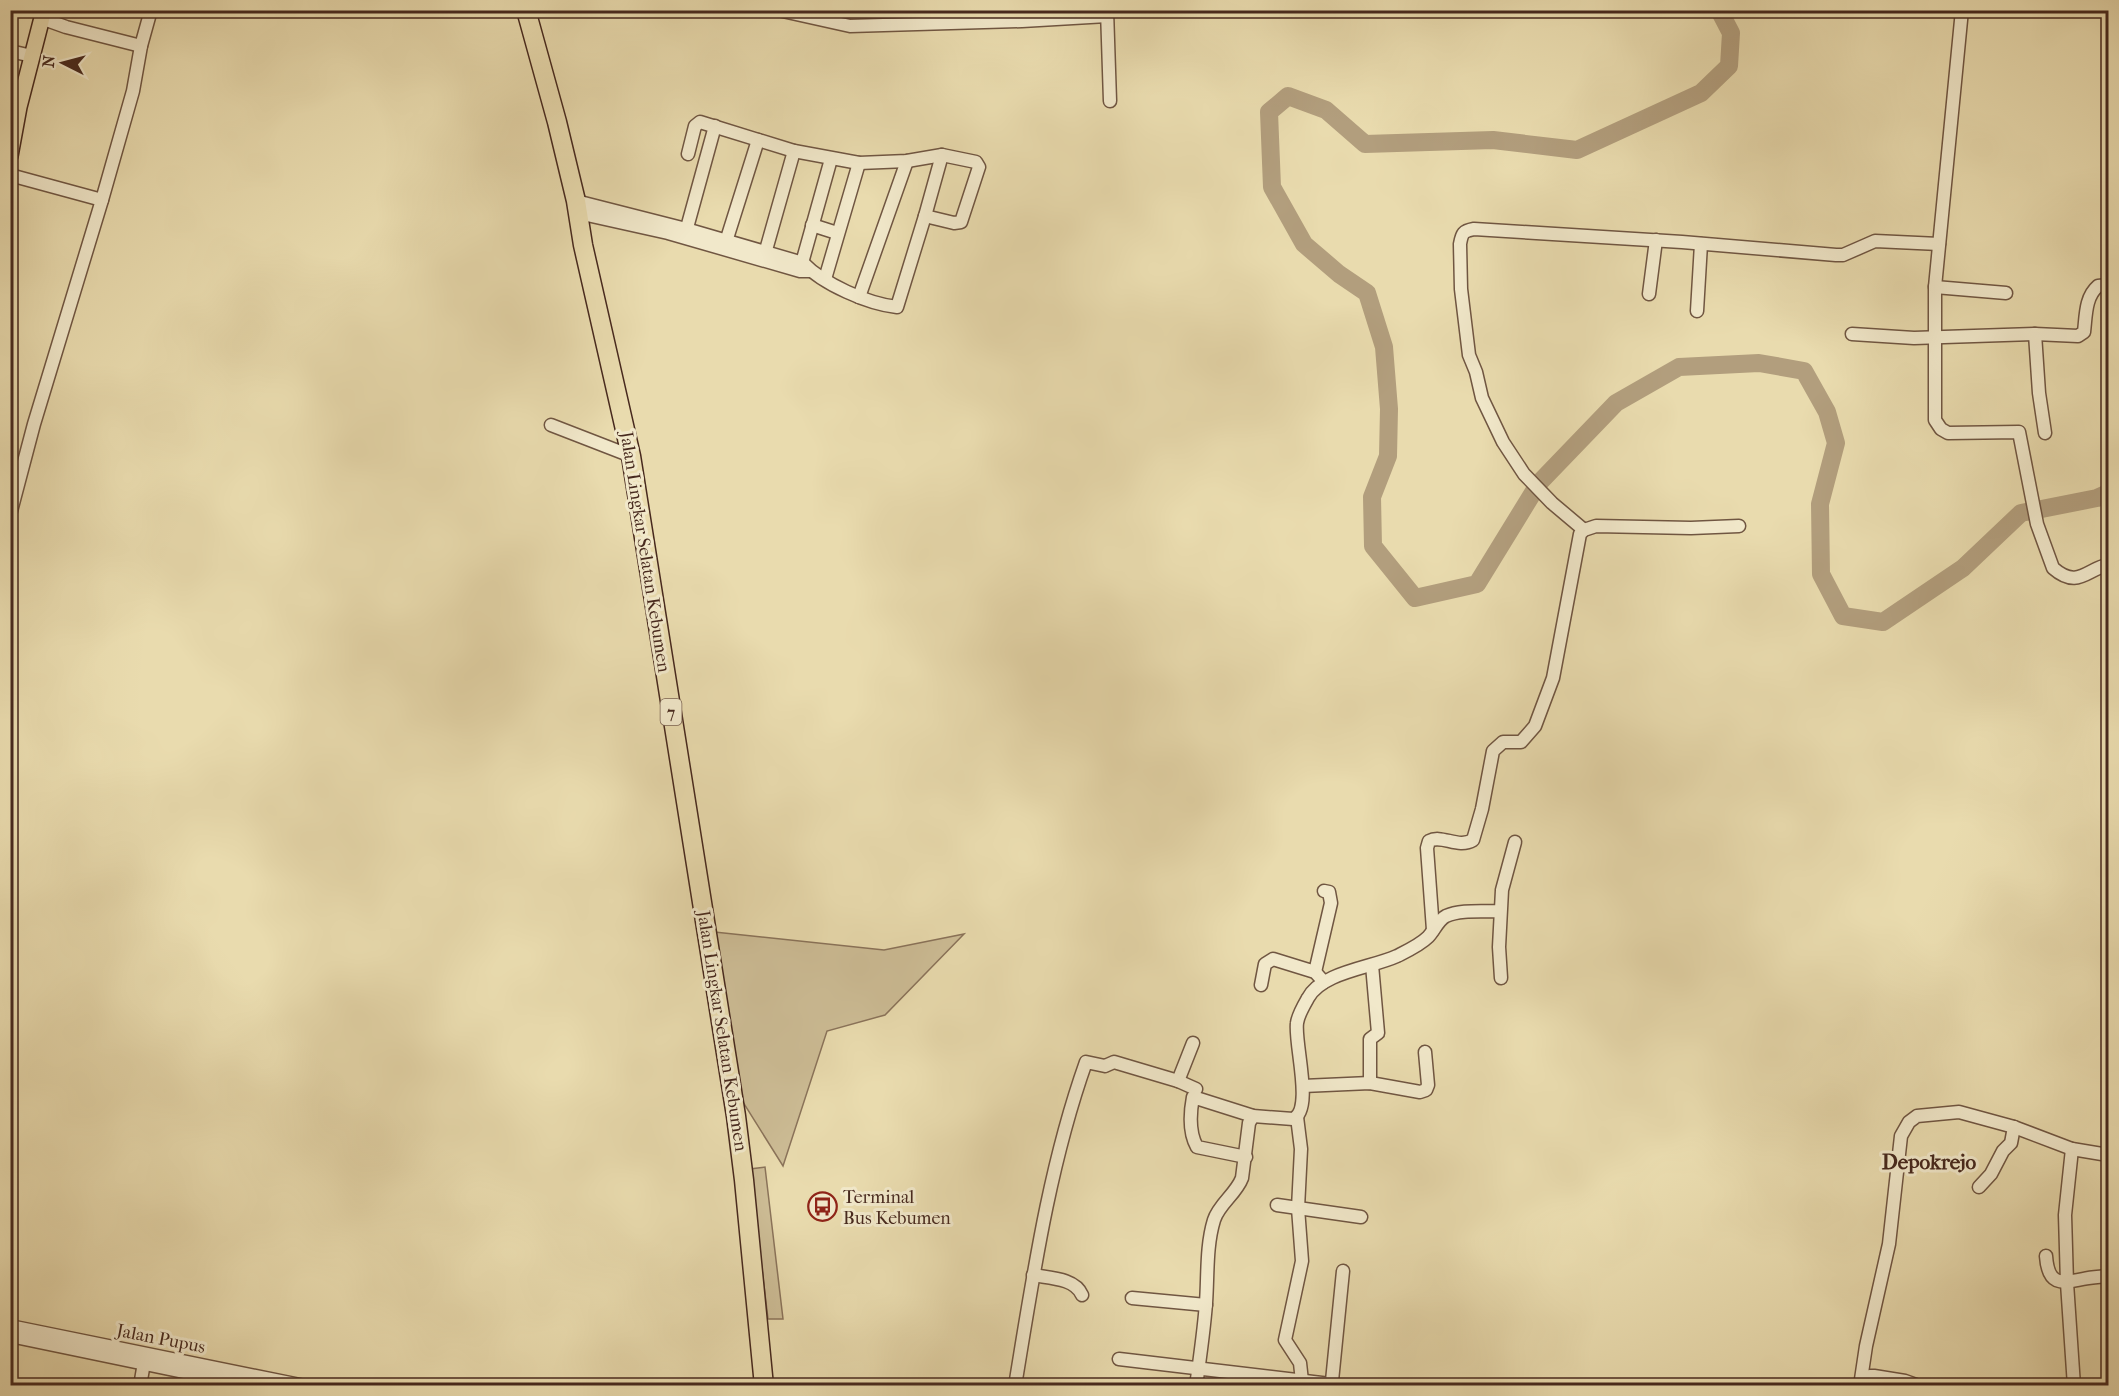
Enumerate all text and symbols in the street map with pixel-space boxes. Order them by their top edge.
north arrow [33,33,93,93]
text: N [38,54,59,69]
street label: Jalan Lingkar Selatan Kebumen [615,428,675,674]
road number: 7 [660,699,682,725]
street label: Jalan Lingkar Selatan Kebumen [692,907,752,1153]
district label: Depokrejo [1882,1150,1977,1174]
place label: Terminal Bus Kebumen [843,1187,951,1229]
bus stop icon: Terminal Bus Kebumen [806,1191,838,1223]
street label: Jalan Pupus [113,1320,207,1358]

